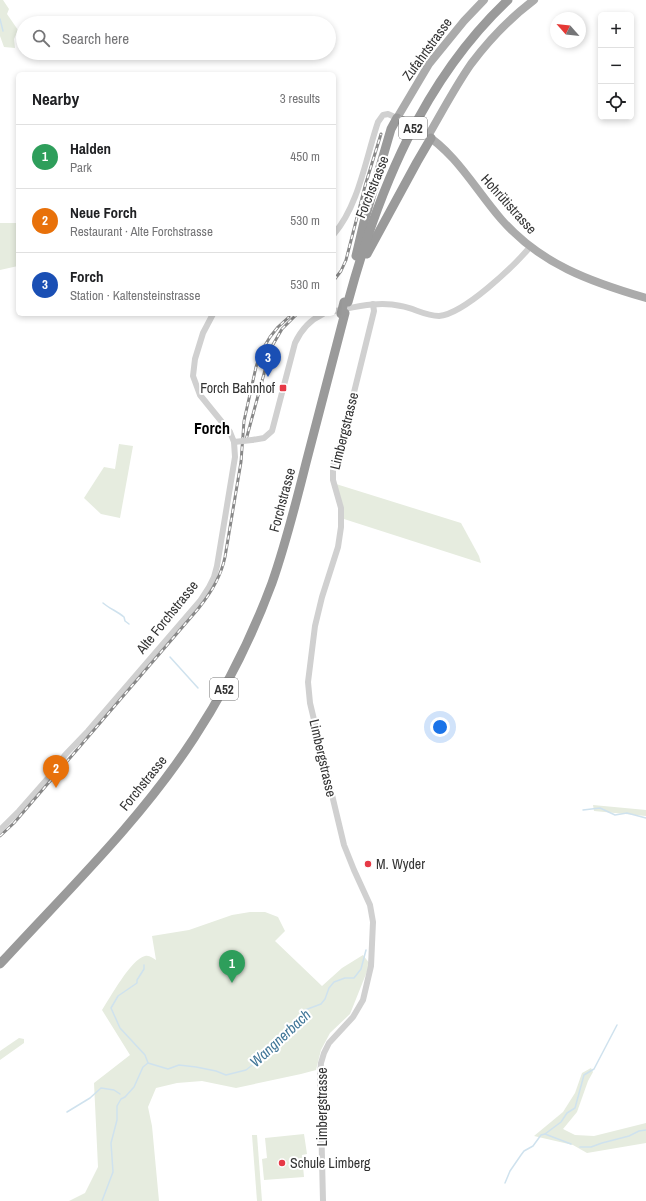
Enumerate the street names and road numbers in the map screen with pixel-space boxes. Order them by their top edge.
street label: Zufahrtstrasse [398,14,456,84]
road number: A52 [399,117,427,139]
street label: Forchstrasse [351,153,393,221]
street label: Hohrütistrasse [477,170,541,238]
street label: Limbergstrasse [326,390,362,472]
street label: Forchstrasse [265,466,299,534]
street label: Alte Forchstrasse [131,577,202,658]
road number: A52 [210,678,238,700]
street label: Limbergstrasse [305,717,341,799]
street label: Forchstrasse [115,752,171,814]
street label: Limbergstrasse [313,1067,331,1147]

